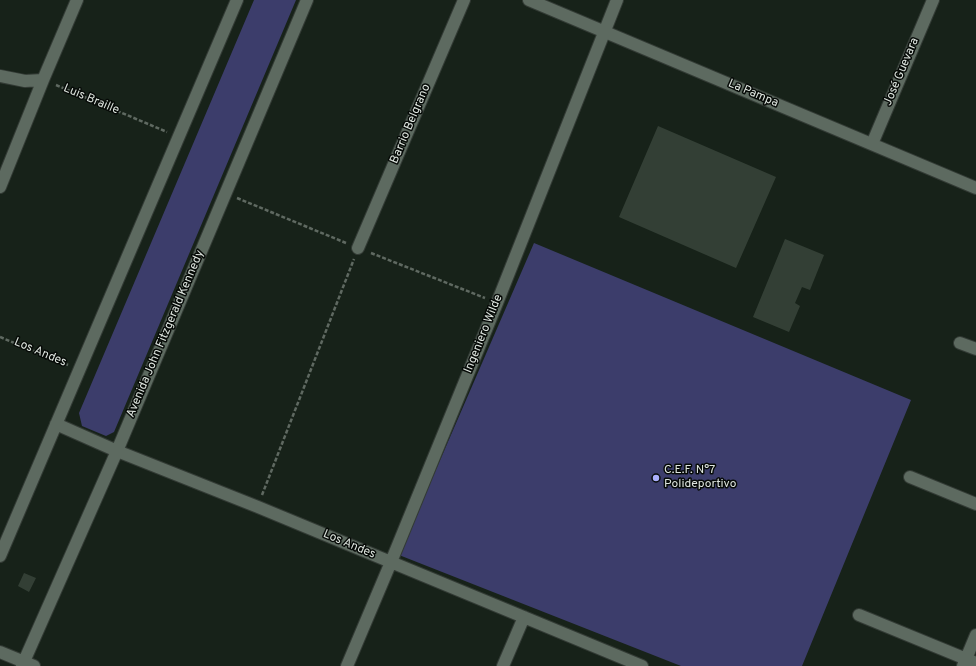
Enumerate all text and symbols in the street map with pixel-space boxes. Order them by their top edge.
street label: José Guevara [881,36,923,108]
street label: La Pampa [726,77,780,111]
street label: Luis Braille [61,82,121,118]
street label: Barrio Belgrano [388,82,434,166]
street label: Avenida John Fitzgerald Kennedy [124,248,208,420]
street label: Ingeniero Wilde [462,293,506,375]
street label: Los Andes [12,336,68,370]
place label: C.E.F. N°7 Polideportivo [664,464,736,492]
marker: C.E.F. N°7 Polideportivo [651,473,661,483]
street label: Los Andes [321,528,377,562]

